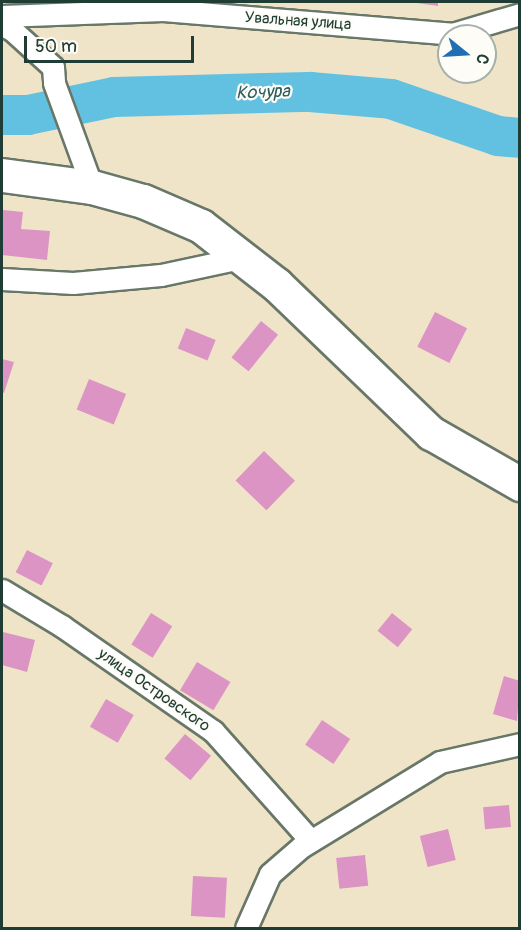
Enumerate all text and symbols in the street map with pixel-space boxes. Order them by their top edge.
street label: Увальная улица [244,8,352,34]
scale bar [27,24,196,62]
north arrow [437,24,497,84]
text: 50 m [35,35,77,58]
text: С [471,51,493,67]
water label: Кочура [236,81,290,105]
street label: улица Островского [94,644,214,736]

